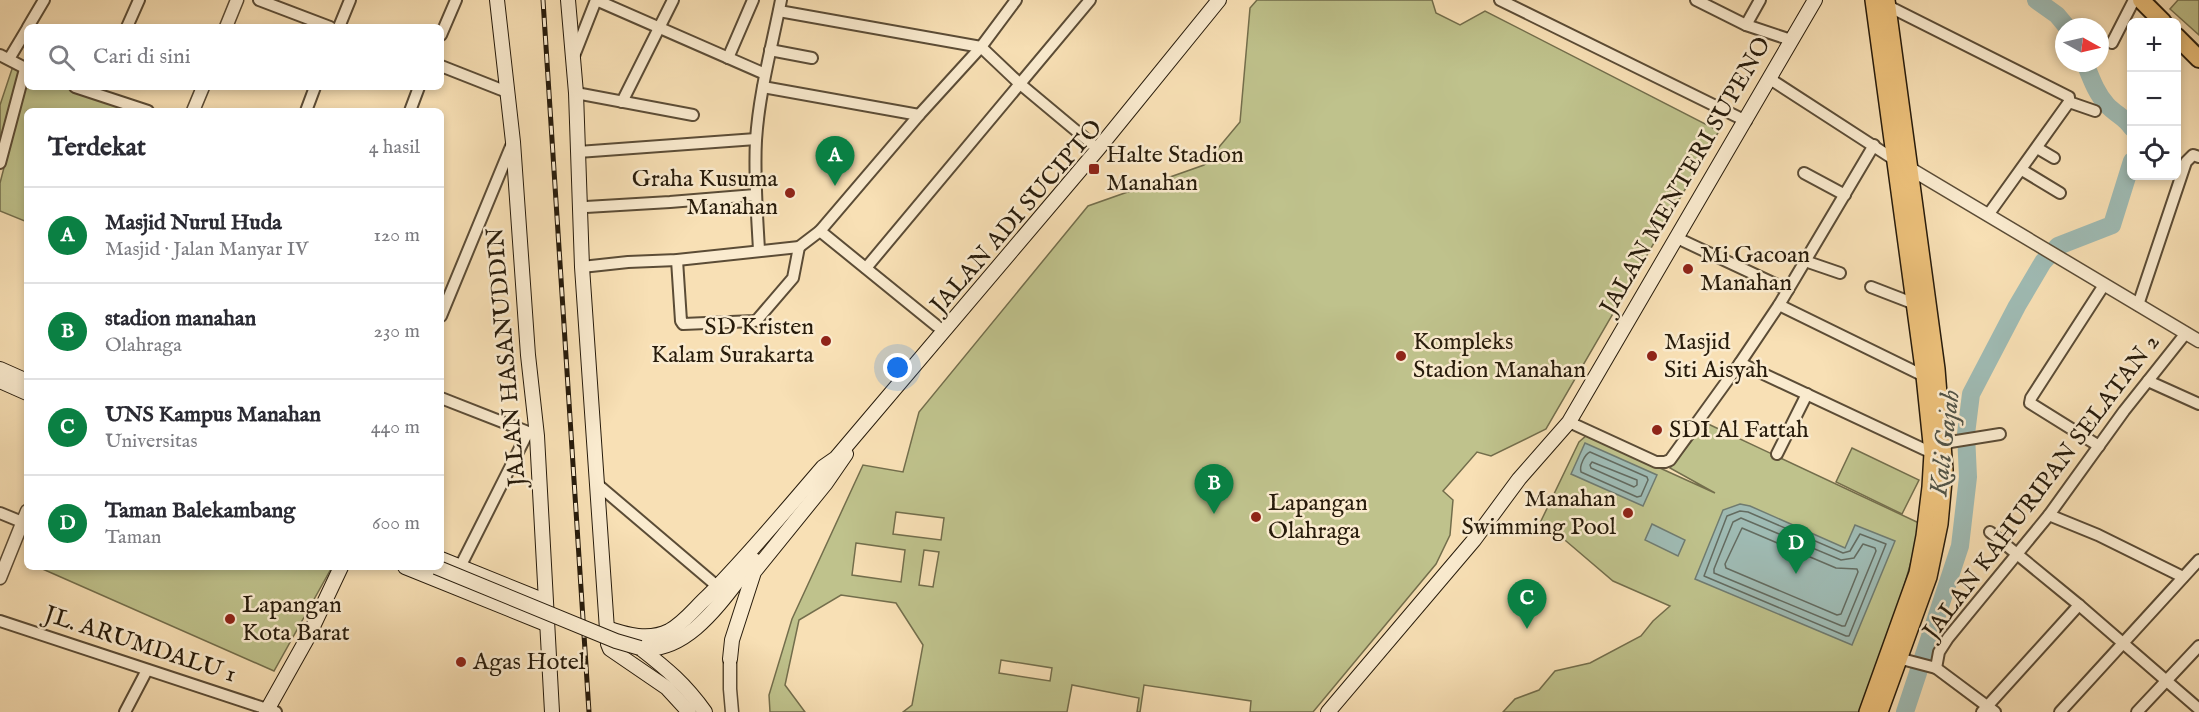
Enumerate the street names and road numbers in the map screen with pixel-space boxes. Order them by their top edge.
street label: JALAN MENTERI SUPENO [1592,31,1778,323]
street label: JALAN ADI SUCIPTO [922,114,1110,323]
street label: JALAN HASANUDDIN [480,226,534,491]
street label: JALAN KAHURIPAN SELATAN 2 [1915,328,2167,648]
street label: JL. ARUMDALU 1 [37,598,240,691]

